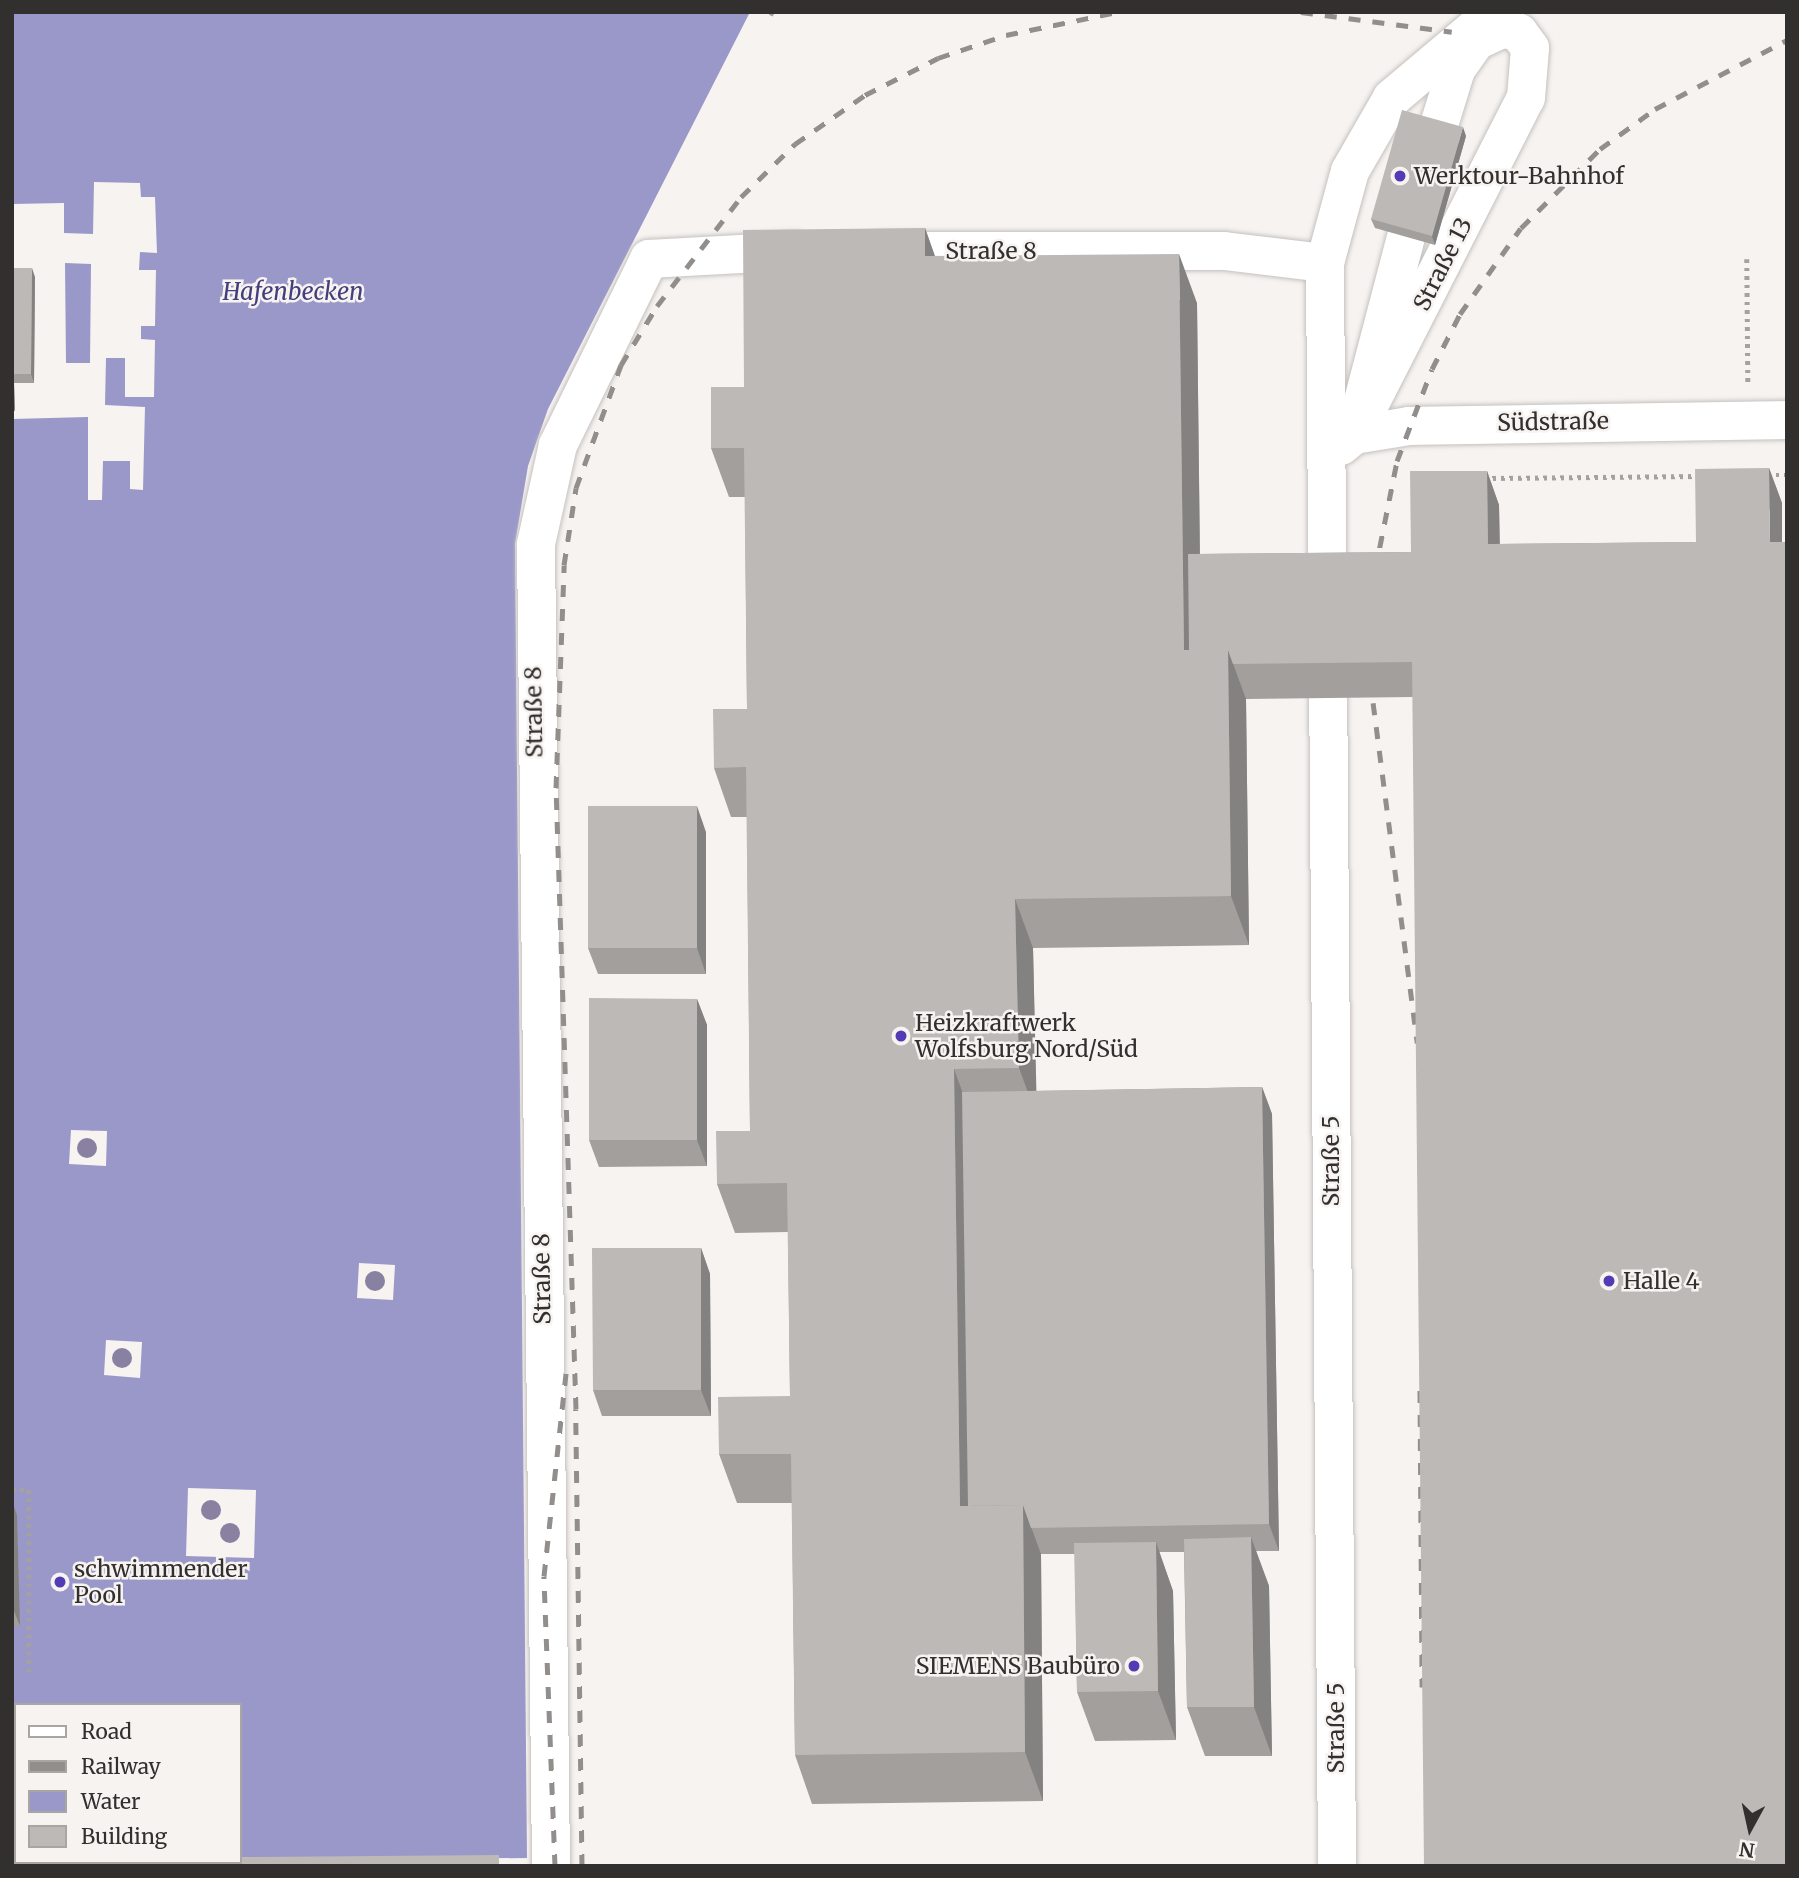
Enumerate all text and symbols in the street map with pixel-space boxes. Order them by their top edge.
place label: Werktour-Bahnhof [1414,162,1624,190]
marker: Werktour-Bahnhof [1392,168,1408,184]
street label: Straße 13 [1408,213,1478,315]
street label: Straße 8 [945,237,1037,265]
water label: Hafenbecken [223,278,363,306]
street label: Südstraße [1497,407,1609,437]
street label: Straße 8 [519,666,549,758]
place label: Heizkraftwerk Wolfsburg Nord/Süd [915,1009,1138,1063]
marker: Heizkraftwerk Wolfsburg Nord/Süd [893,1028,909,1044]
street label: Straße 5 [1317,1115,1345,1207]
street label: Straße 8 [527,1233,557,1325]
place label: Halle 4 [1623,1267,1700,1295]
marker: Halle 4 [1601,1273,1617,1289]
place label: schwimmender Pool [74,1555,248,1609]
marker: schwimmender Pool [52,1574,68,1590]
place label: SIEMENS Baubüro [916,1652,1120,1680]
marker: SIEMENS Baubüro [1126,1658,1142,1674]
street label: Straße 5 [1322,1682,1350,1774]
legend [14,1703,242,1864]
text: Road [81,1718,132,1745]
text: Railway [81,1753,161,1780]
text: Water [81,1788,140,1815]
north arrow [1715,1794,1785,1864]
text: Building [81,1823,167,1850]
text: N [1738,1837,1756,1863]

